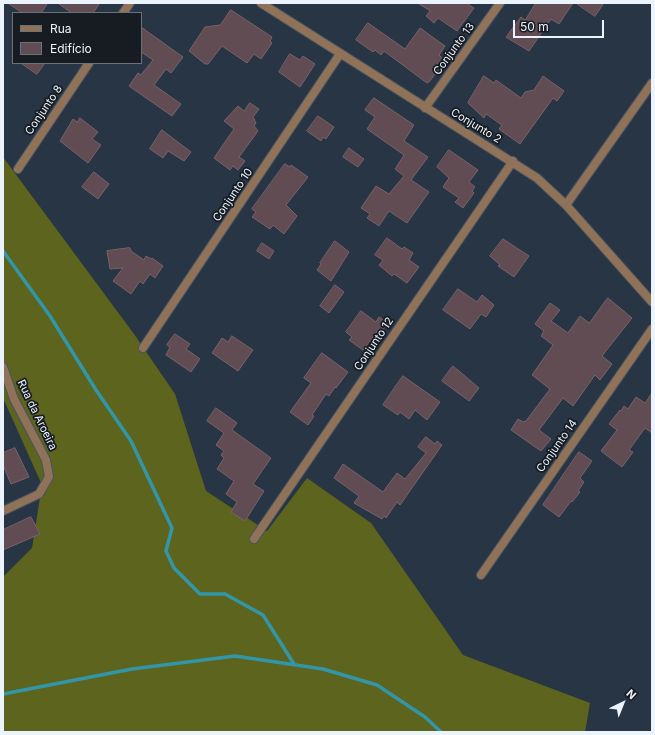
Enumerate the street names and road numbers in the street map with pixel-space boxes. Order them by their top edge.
street label: Conjunto 13 [431,20,477,78]
street label: Conjunto 8 [23,83,65,137]
street label: Conjunto 2 [448,106,504,146]
street label: Conjunto 10 [210,166,256,224]
street label: Conjunto 12 [351,315,397,373]
street label: Rua da Aroeira [14,378,60,452]
street label: Conjunto 14 [534,417,580,475]

